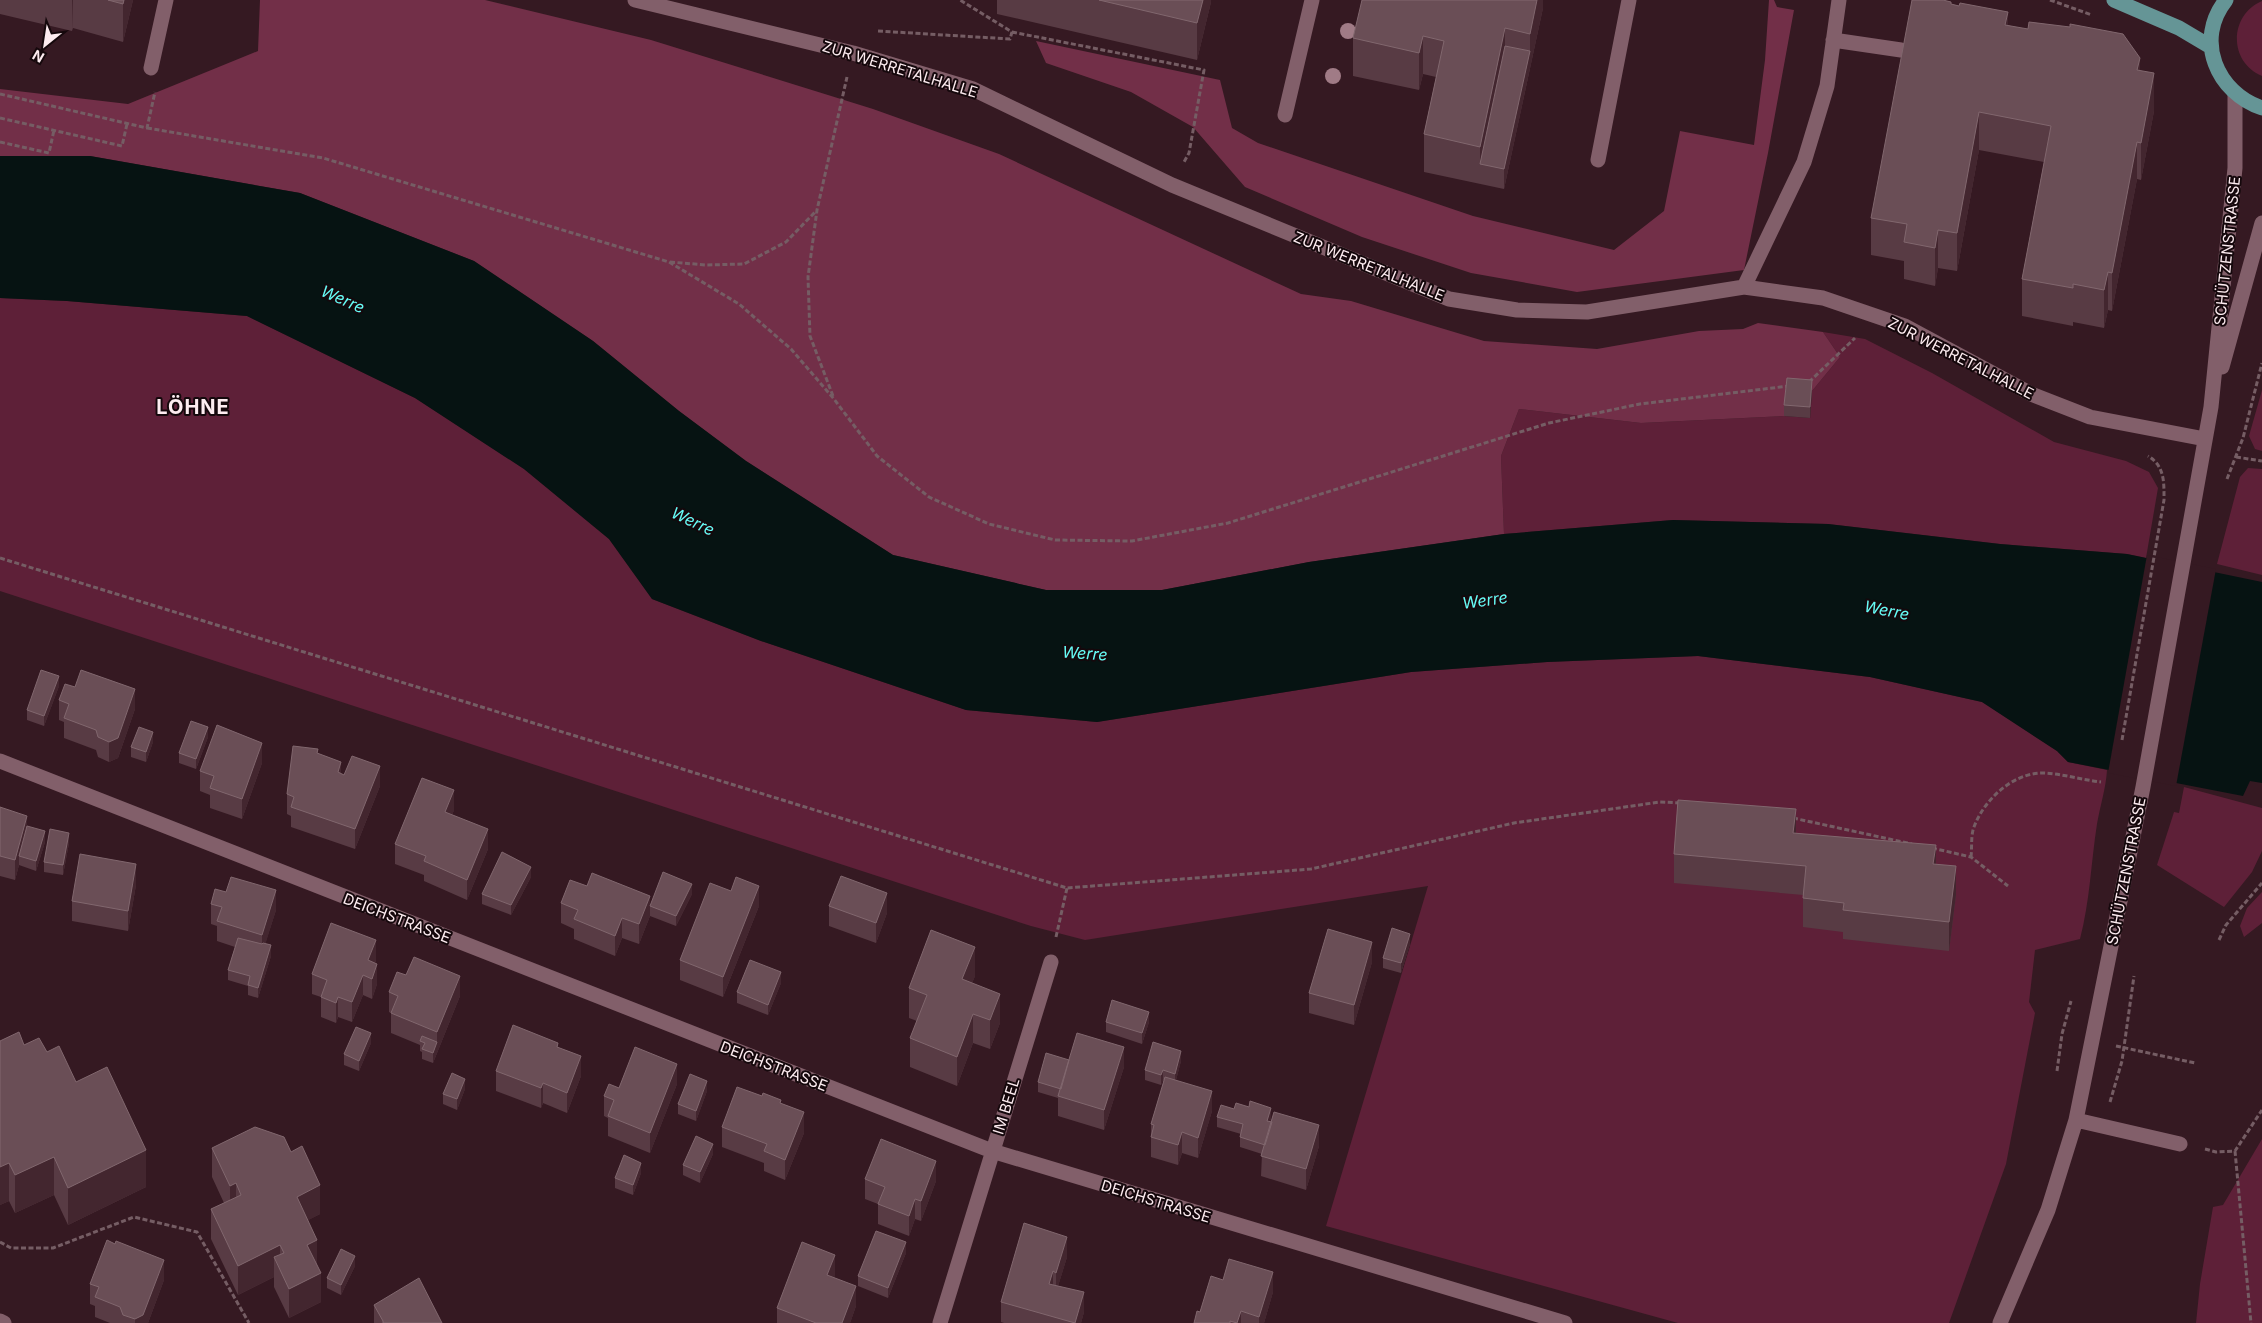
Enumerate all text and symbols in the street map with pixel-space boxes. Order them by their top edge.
north arrow [20,20,70,70]
street label: ZUR WERRETALHALLE [820,36,980,102]
text: N [29,47,47,67]
street label: SCHÜTZENSTRASSE [2210,175,2244,327]
street label: ZUR WERRETALHALLE [1291,227,1447,305]
water label: Werre [318,281,368,317]
street label: ZUR WERRETALHALLE [1885,313,2037,403]
district label: LÖHNE [156,395,230,419]
water label: Werre [668,502,718,540]
water label: Werre [1461,587,1509,613]
water label: Werre [1863,596,1911,624]
water label: Werre [1062,641,1108,665]
street label: SCHÜTZENSTRASSE [2102,796,2150,946]
street label: DEICHSTRASSE [341,889,453,947]
street label: DEICHSTRASSE [718,1037,830,1095]
street label: IM BEEL [988,1075,1024,1137]
street label: DEICHSTRASSE [1099,1175,1213,1227]

